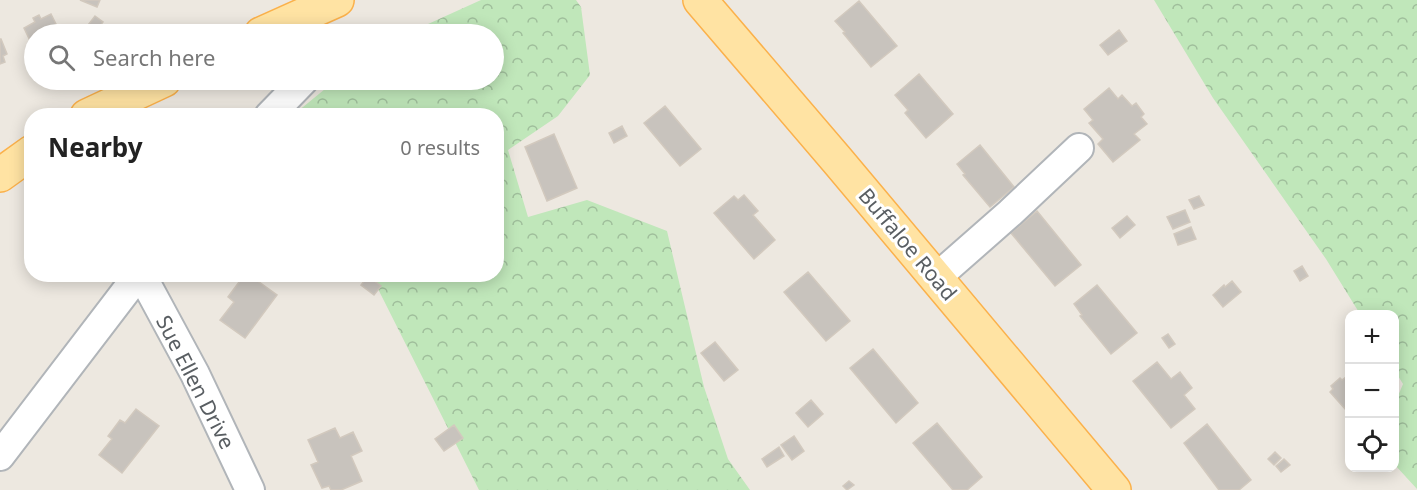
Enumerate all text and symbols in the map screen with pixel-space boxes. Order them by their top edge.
search box [24,24,504,90]
icon: search [45,41,78,74]
text: Search here [93,42,215,72]
text: Nearby [48,129,143,165]
text: 0 results [400,134,480,161]
street label: Buffaloe Road [853,182,963,306]
street label: Sue Ellen Drive [150,310,242,454]
map controls [1345,310,1399,472]
button: + [1345,310,1399,364]
button: − [1345,364,1399,418]
button: locate [1345,418,1399,472]

